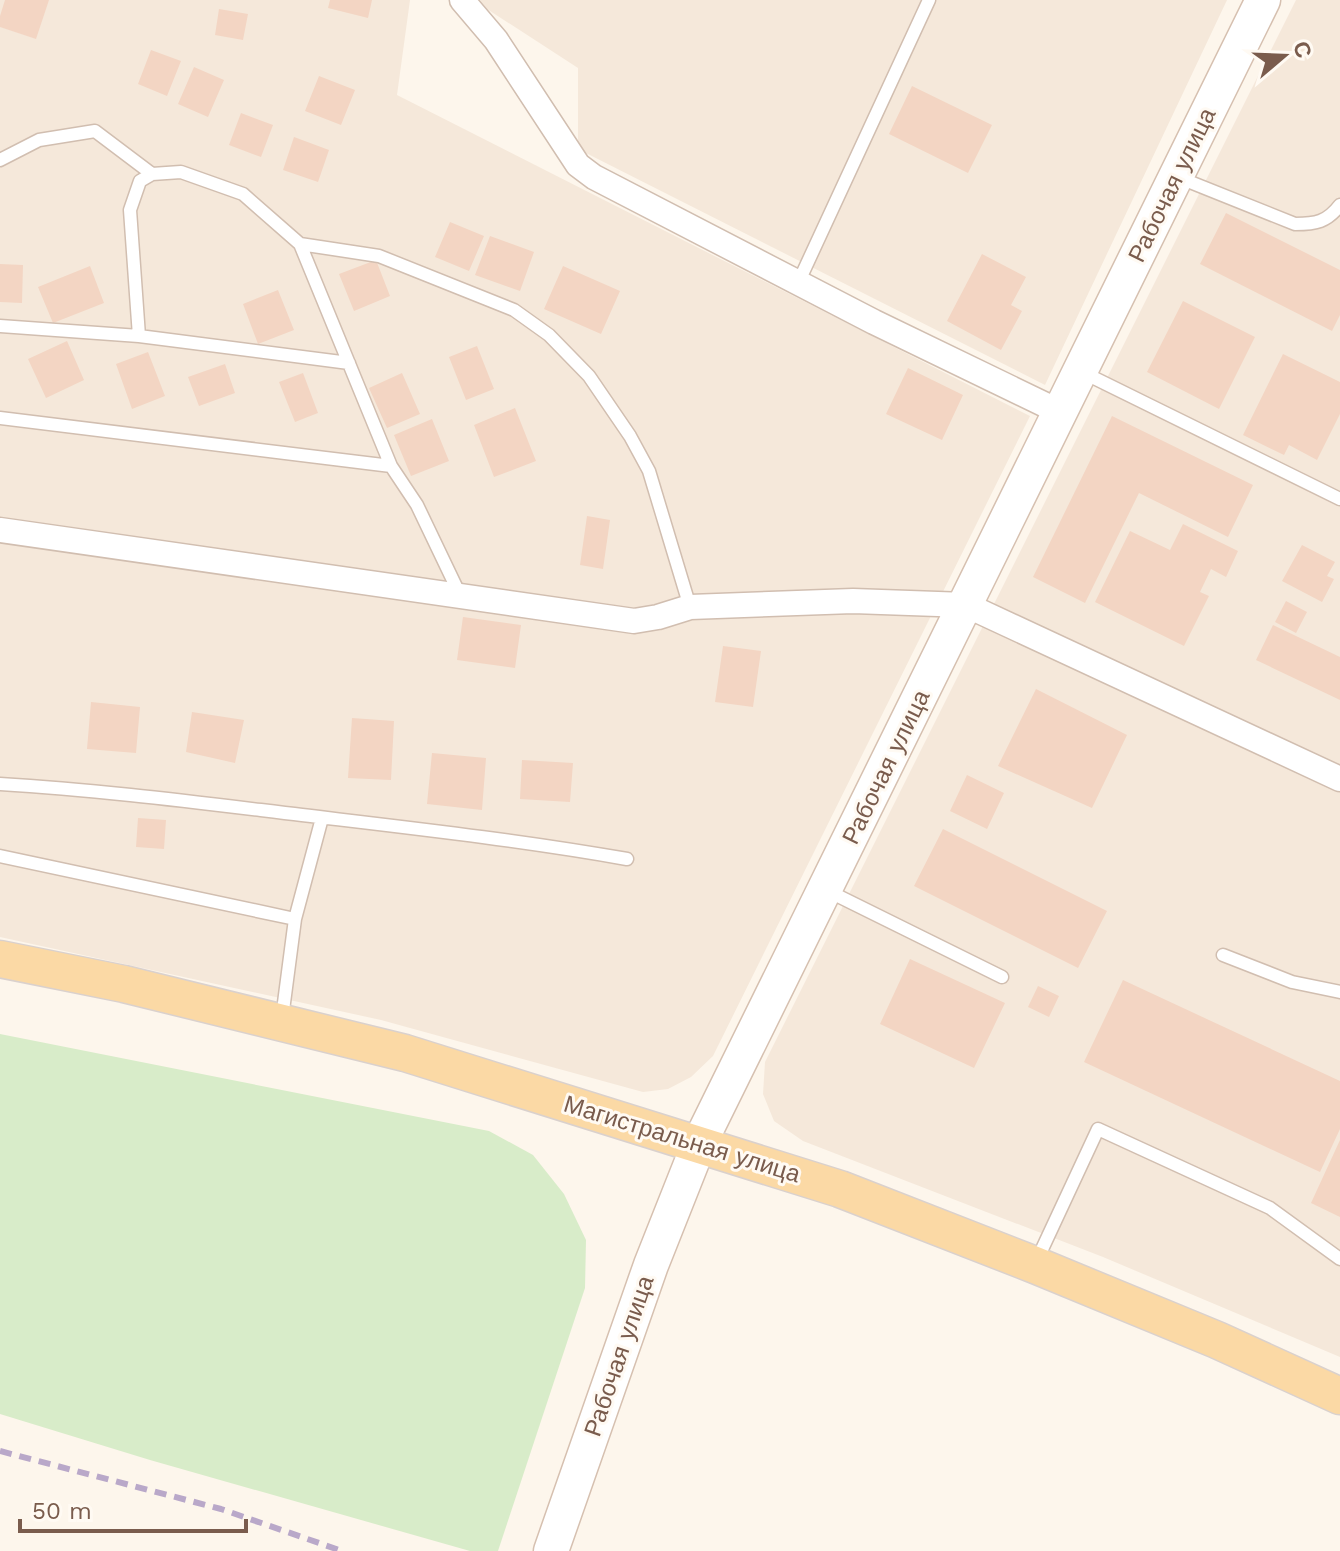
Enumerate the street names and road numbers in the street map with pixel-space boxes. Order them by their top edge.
street label: Рабочая улица [1123,103,1222,267]
street label: Рабочая улица [837,685,936,849]
street label: Магистральная улица [560,1090,804,1188]
street label: Рабочая улица [578,1271,660,1440]

